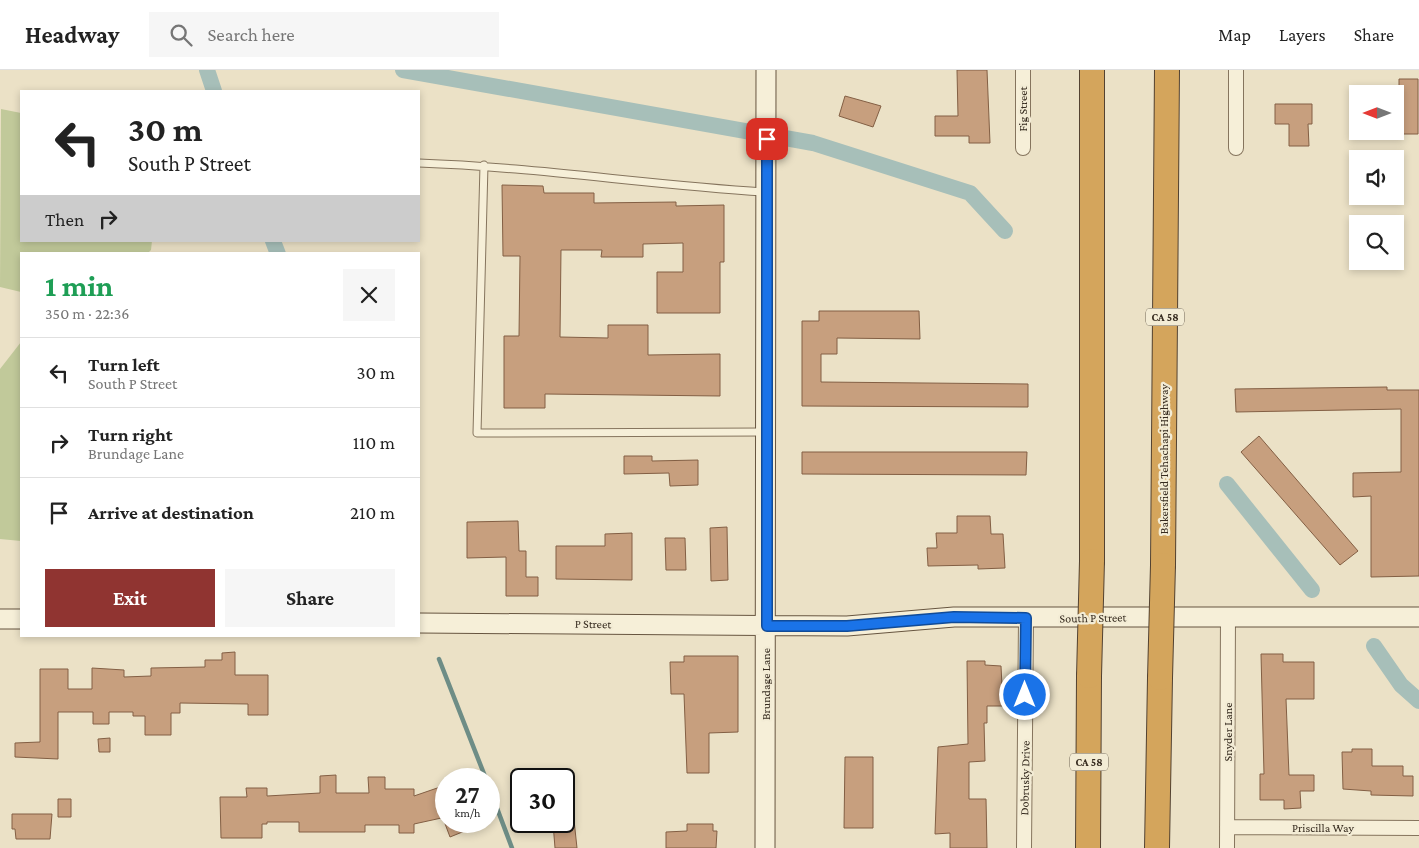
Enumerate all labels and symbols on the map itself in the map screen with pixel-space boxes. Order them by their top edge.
street label: Fig Street [1016,85,1030,132]
north arrow [1349,85,1404,140]
pin [746,118,788,160]
road number: CA 58 [1146,308,1184,326]
street label: Bakersfield Tehachapi Highway [1157,383,1171,534]
street label: South P Street [1059,610,1128,626]
street label: P Street [575,617,612,631]
street label: Brundage Lane [759,648,773,720]
position arrow [998,668,1050,720]
street label: Snyder Lane [1221,703,1235,761]
street label: Dobrusky Drive [1017,740,1033,816]
road number: CA 58 [1070,754,1108,770]
speed limit sign: 30 [510,768,575,833]
street label: Priscilla Way [1292,821,1354,835]

